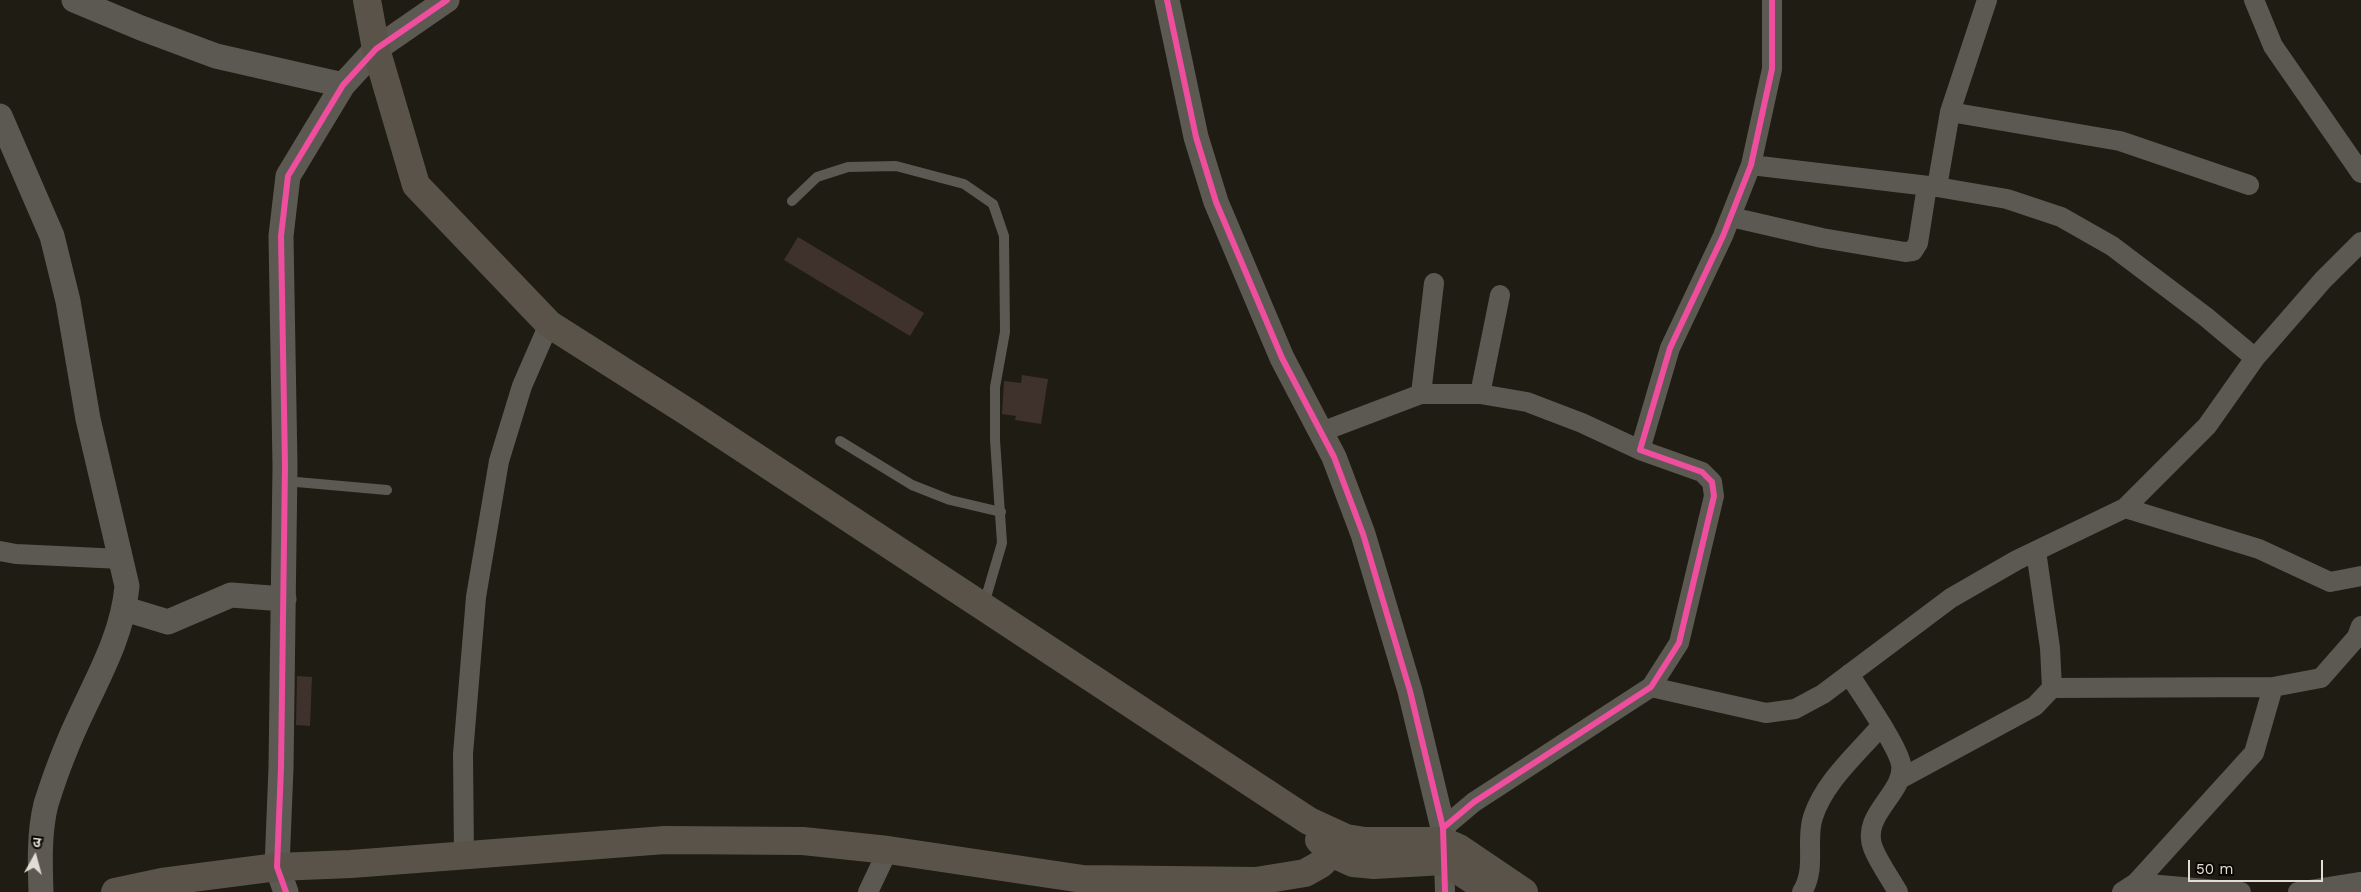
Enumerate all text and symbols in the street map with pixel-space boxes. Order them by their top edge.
north arrow [10,832,60,882]
text: उ [32,834,42,851]
scale bar [2191,850,2326,882]
text: 50 m [2196,860,2233,878]

